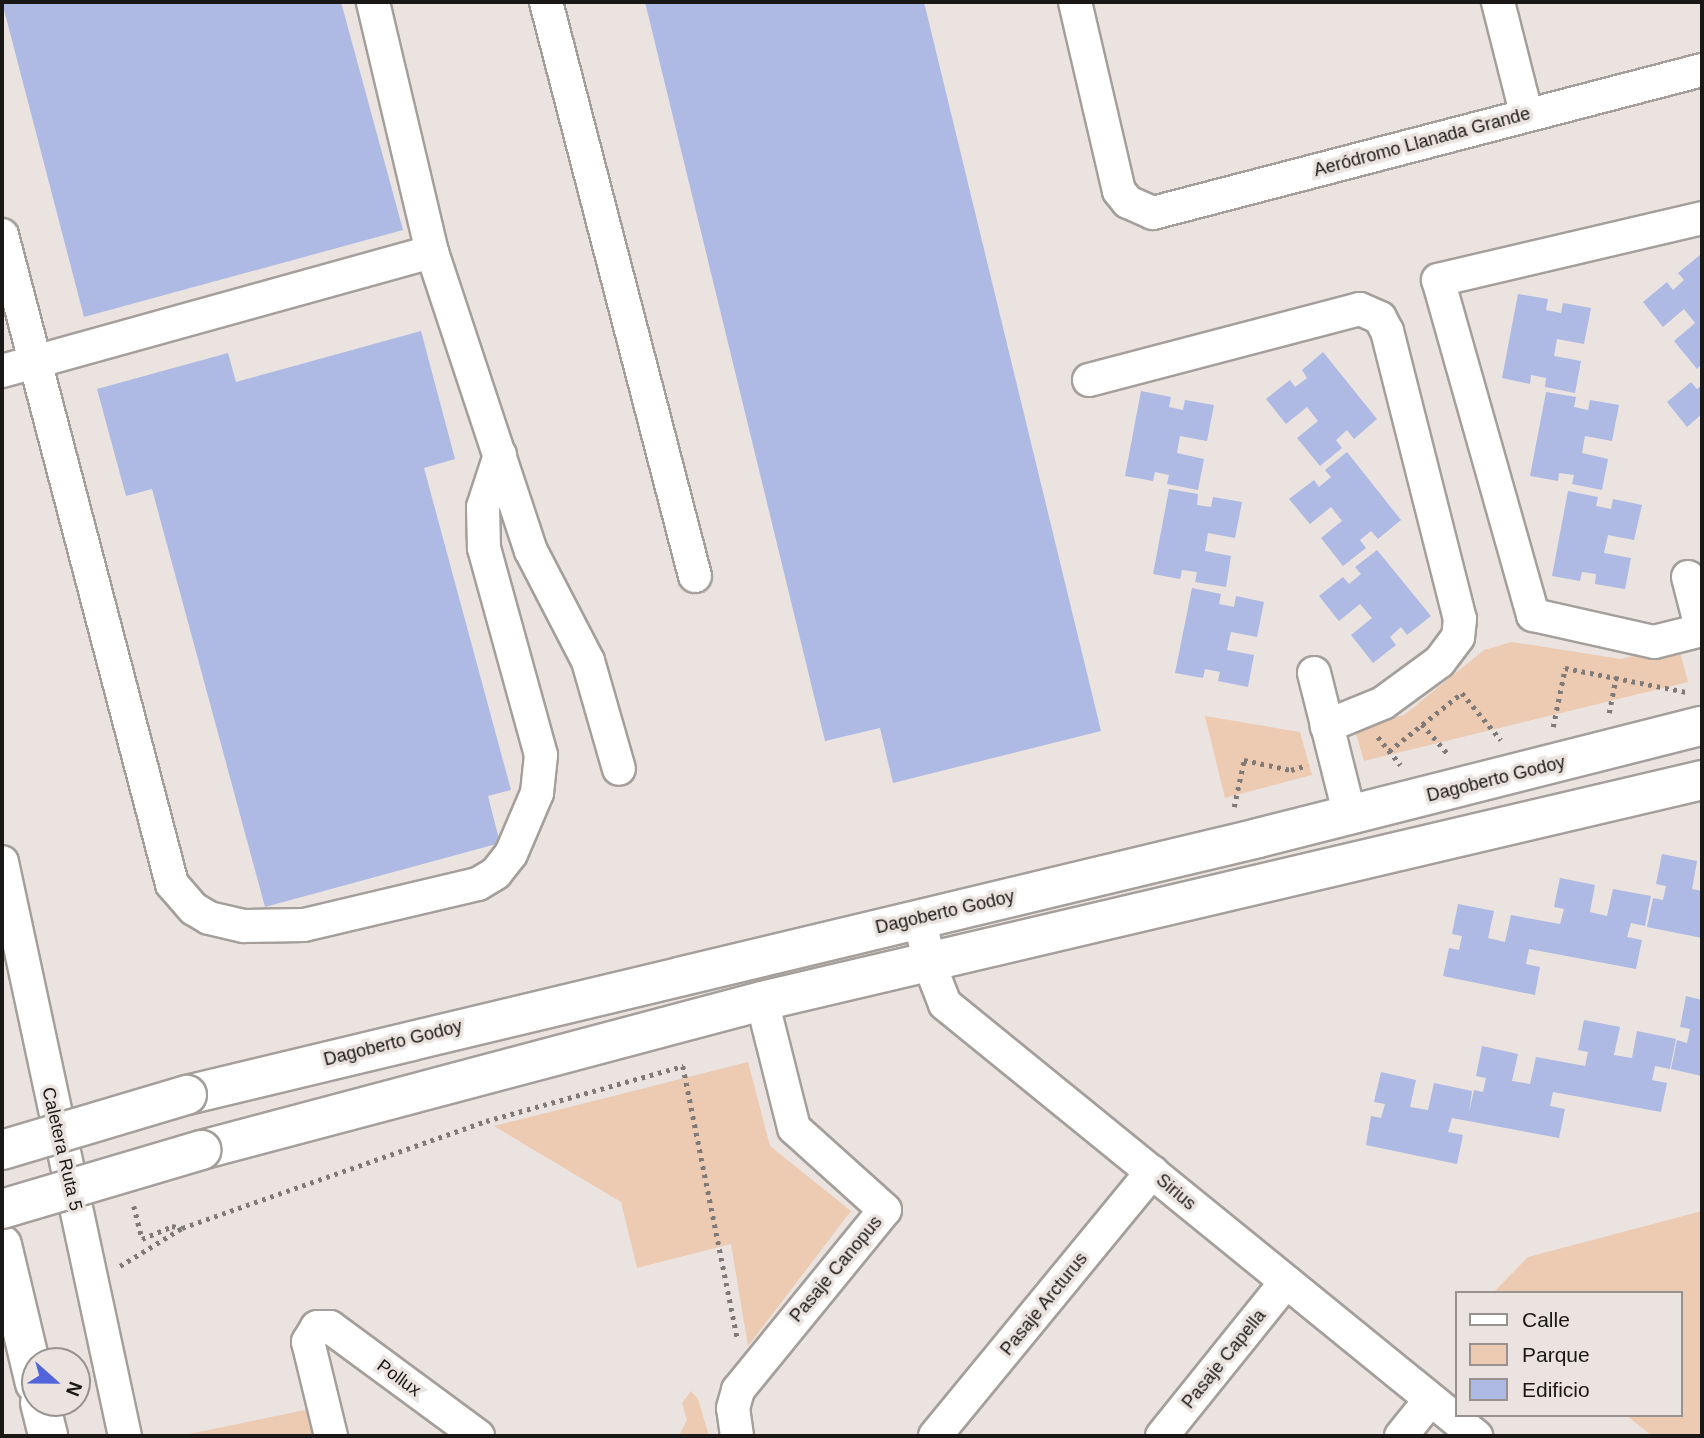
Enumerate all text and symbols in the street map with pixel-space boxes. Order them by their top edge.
street label: Aeródromo Llanada Grande [1311,103,1533,181]
street label: Dagoberto Godoy [1424,751,1568,807]
street label: Dagoberto Godoy [873,885,1017,939]
street label: Dagoberto Godoy [321,1015,465,1071]
street label: Caletera Ruta 5 [37,1085,87,1213]
street label: Sirius [1152,1169,1200,1215]
street label: Pasaje Canopus [785,1211,887,1327]
street label: Pasaje Arcturus [996,1248,1092,1360]
legend [1456,1291,1683,1417]
street label: Pasaje Capella [1178,1305,1270,1413]
text: Calle [1522,1308,1570,1331]
text: Parque [1522,1343,1590,1366]
north arrow [21,1347,91,1417]
street label: Pollux [373,1355,425,1401]
text: Edificio [1522,1378,1590,1401]
text: N [62,1379,86,1399]

